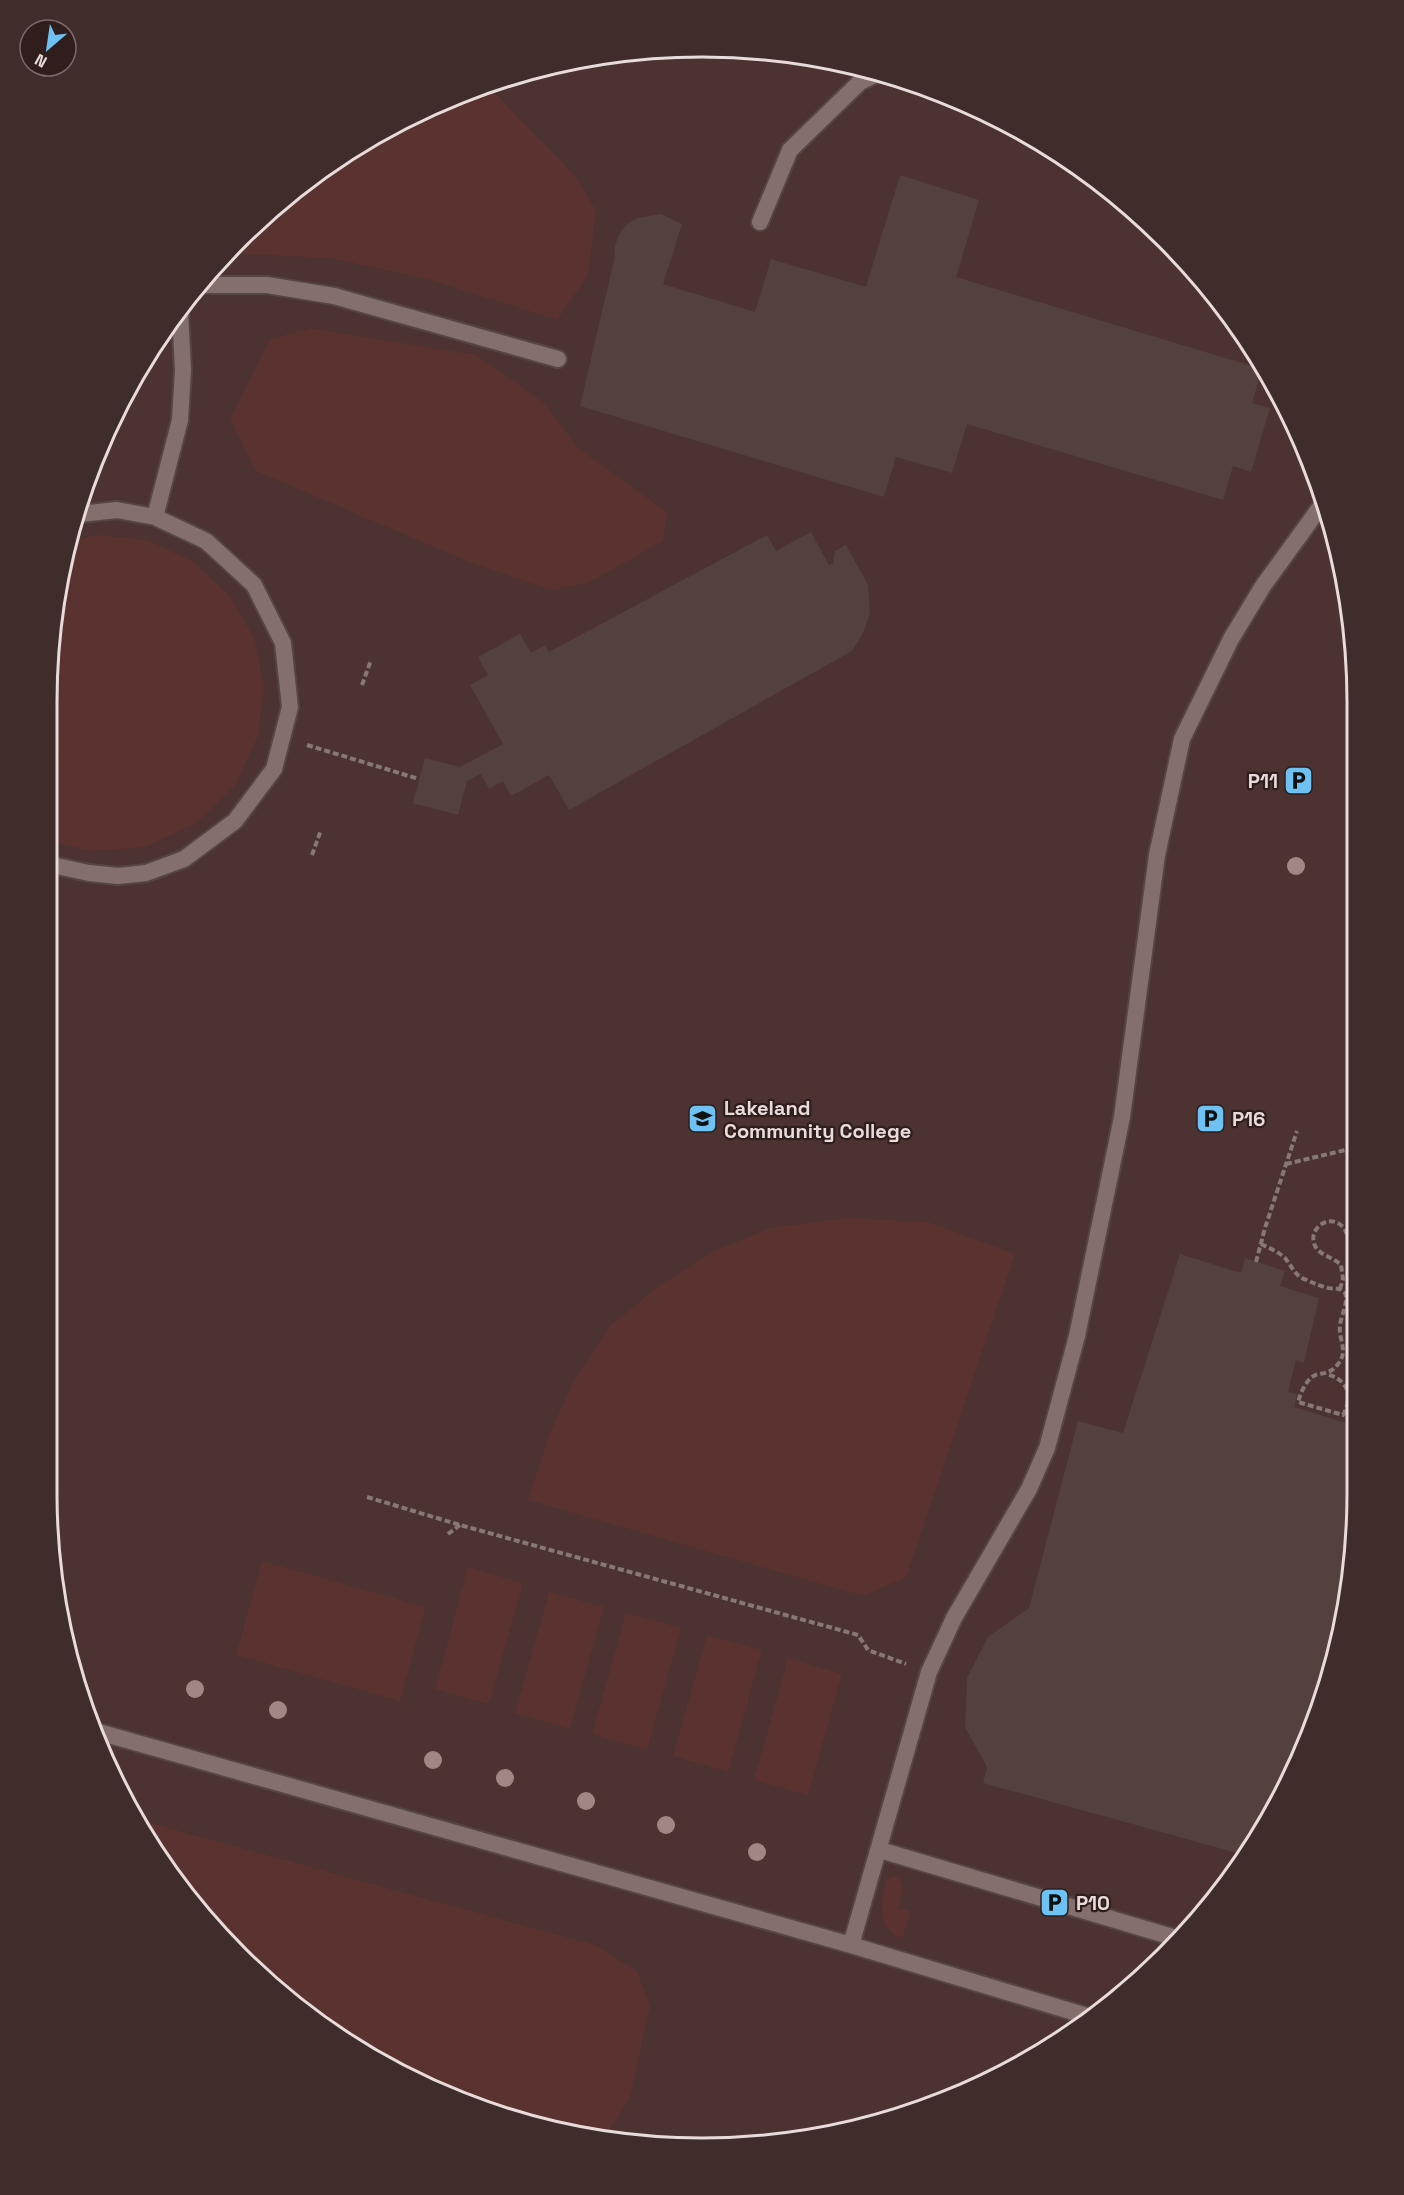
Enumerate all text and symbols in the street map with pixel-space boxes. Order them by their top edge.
north arrow [18,18,78,78]
text: N [31,49,51,72]
parking icon: P11 [1283,765,1315,797]
place label: P11 [1248,768,1278,794]
place label: Lakeland Community College [724,1095,911,1144]
school or university icon: Lakeland Community College [687,1103,719,1135]
parking icon: P16 [1195,1103,1227,1135]
place label: P16 [1232,1106,1265,1132]
parking icon: P10 [1039,1887,1071,1919]
place label: P10 [1076,1890,1110,1916]

